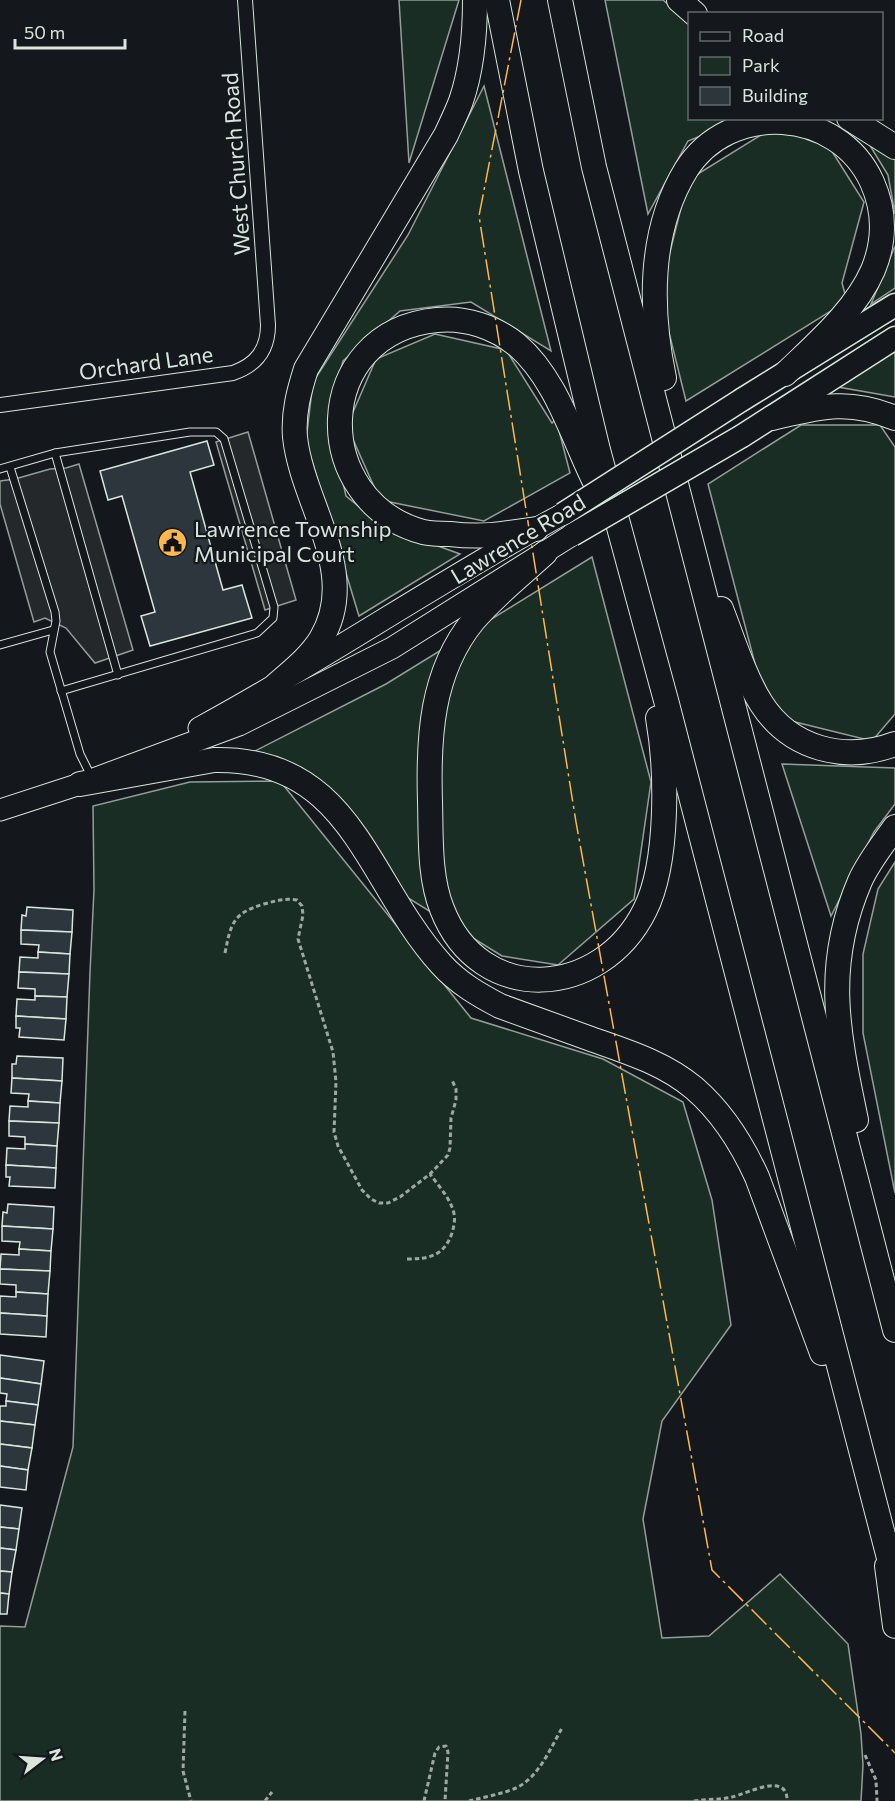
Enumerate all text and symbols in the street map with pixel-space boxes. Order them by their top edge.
scale bar [15,12,124,50]
legend [688,12,883,120]
text: 50 m [24,21,65,43]
text: Road [742,24,784,46]
text: Park [742,54,780,76]
street label: West Church Road [216,72,255,256]
text: Building [742,84,808,106]
street label: Orchard Lane [77,340,215,385]
street label: Lawrence Road [446,488,590,589]
place label: Lawrence Township Municipal Court [194,515,391,567]
public building icon: Lawrence Township Municipal Court [157,526,189,558]
north arrow [12,1729,72,1789]
text: N [46,1746,68,1763]

